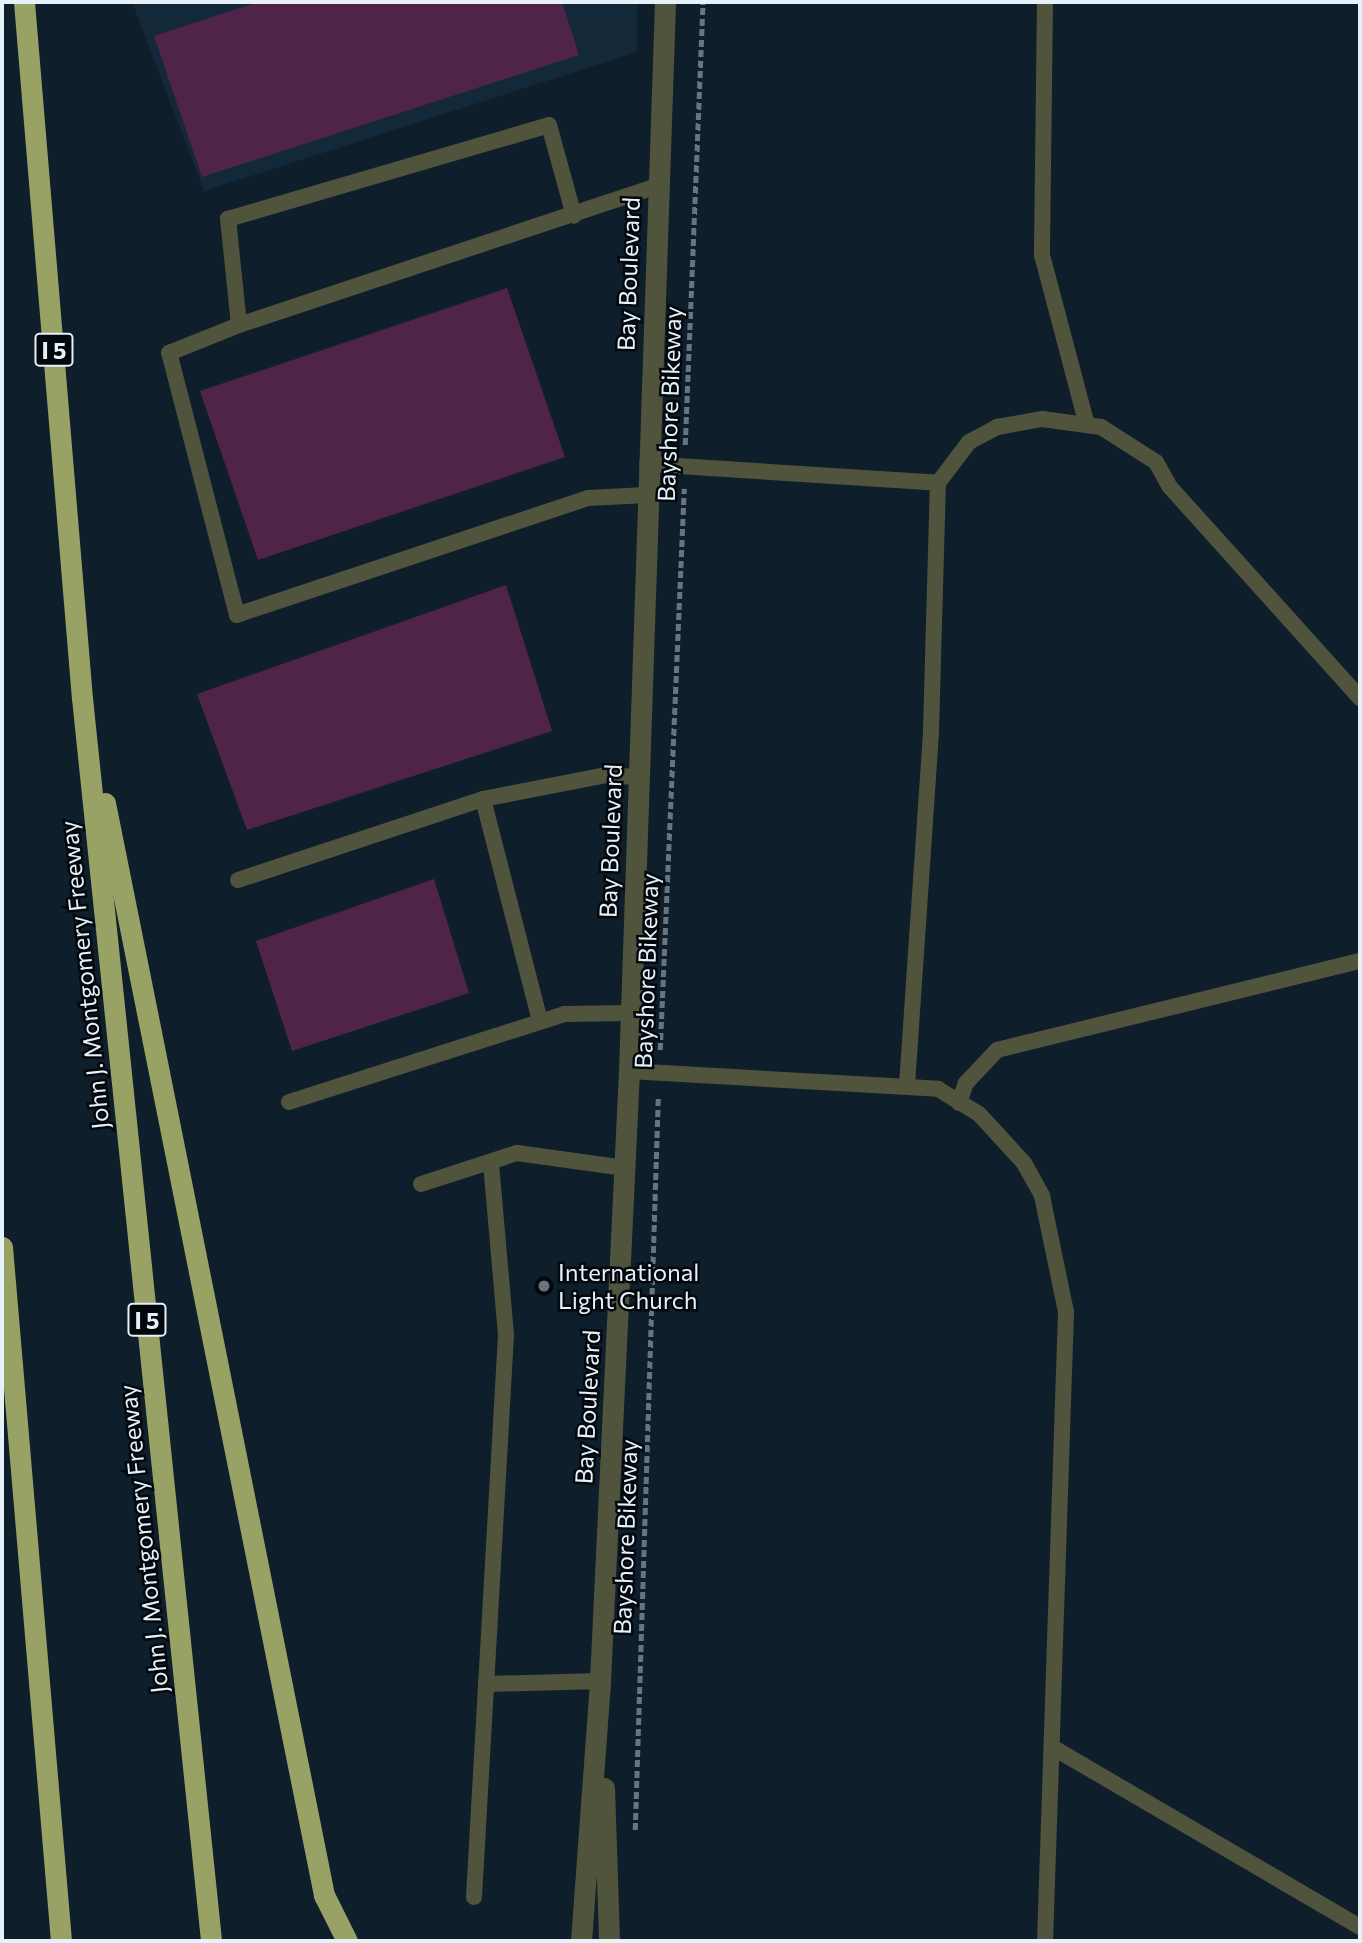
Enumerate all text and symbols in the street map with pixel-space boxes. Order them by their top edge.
street label: Bay Boulevard [611,196,645,352]
street label: Bayshore Bikeway [651,306,687,502]
road number: I 5 [33,330,75,370]
street label: Bay Boulevard [593,763,627,919]
street label: John J. Montgomery Freeway [53,819,115,1131]
street label: Bayshore Bikeway [628,873,664,1069]
place label: International Light Church [558,1258,699,1314]
marker: International Light Church [536,1278,552,1294]
road number: I 5 [126,1301,168,1340]
street label: Bay Boulevard [569,1329,605,1485]
street label: John J. Montgomery Freeway [112,1383,174,1695]
street label: Bayshore Bikeway [607,1439,643,1635]

